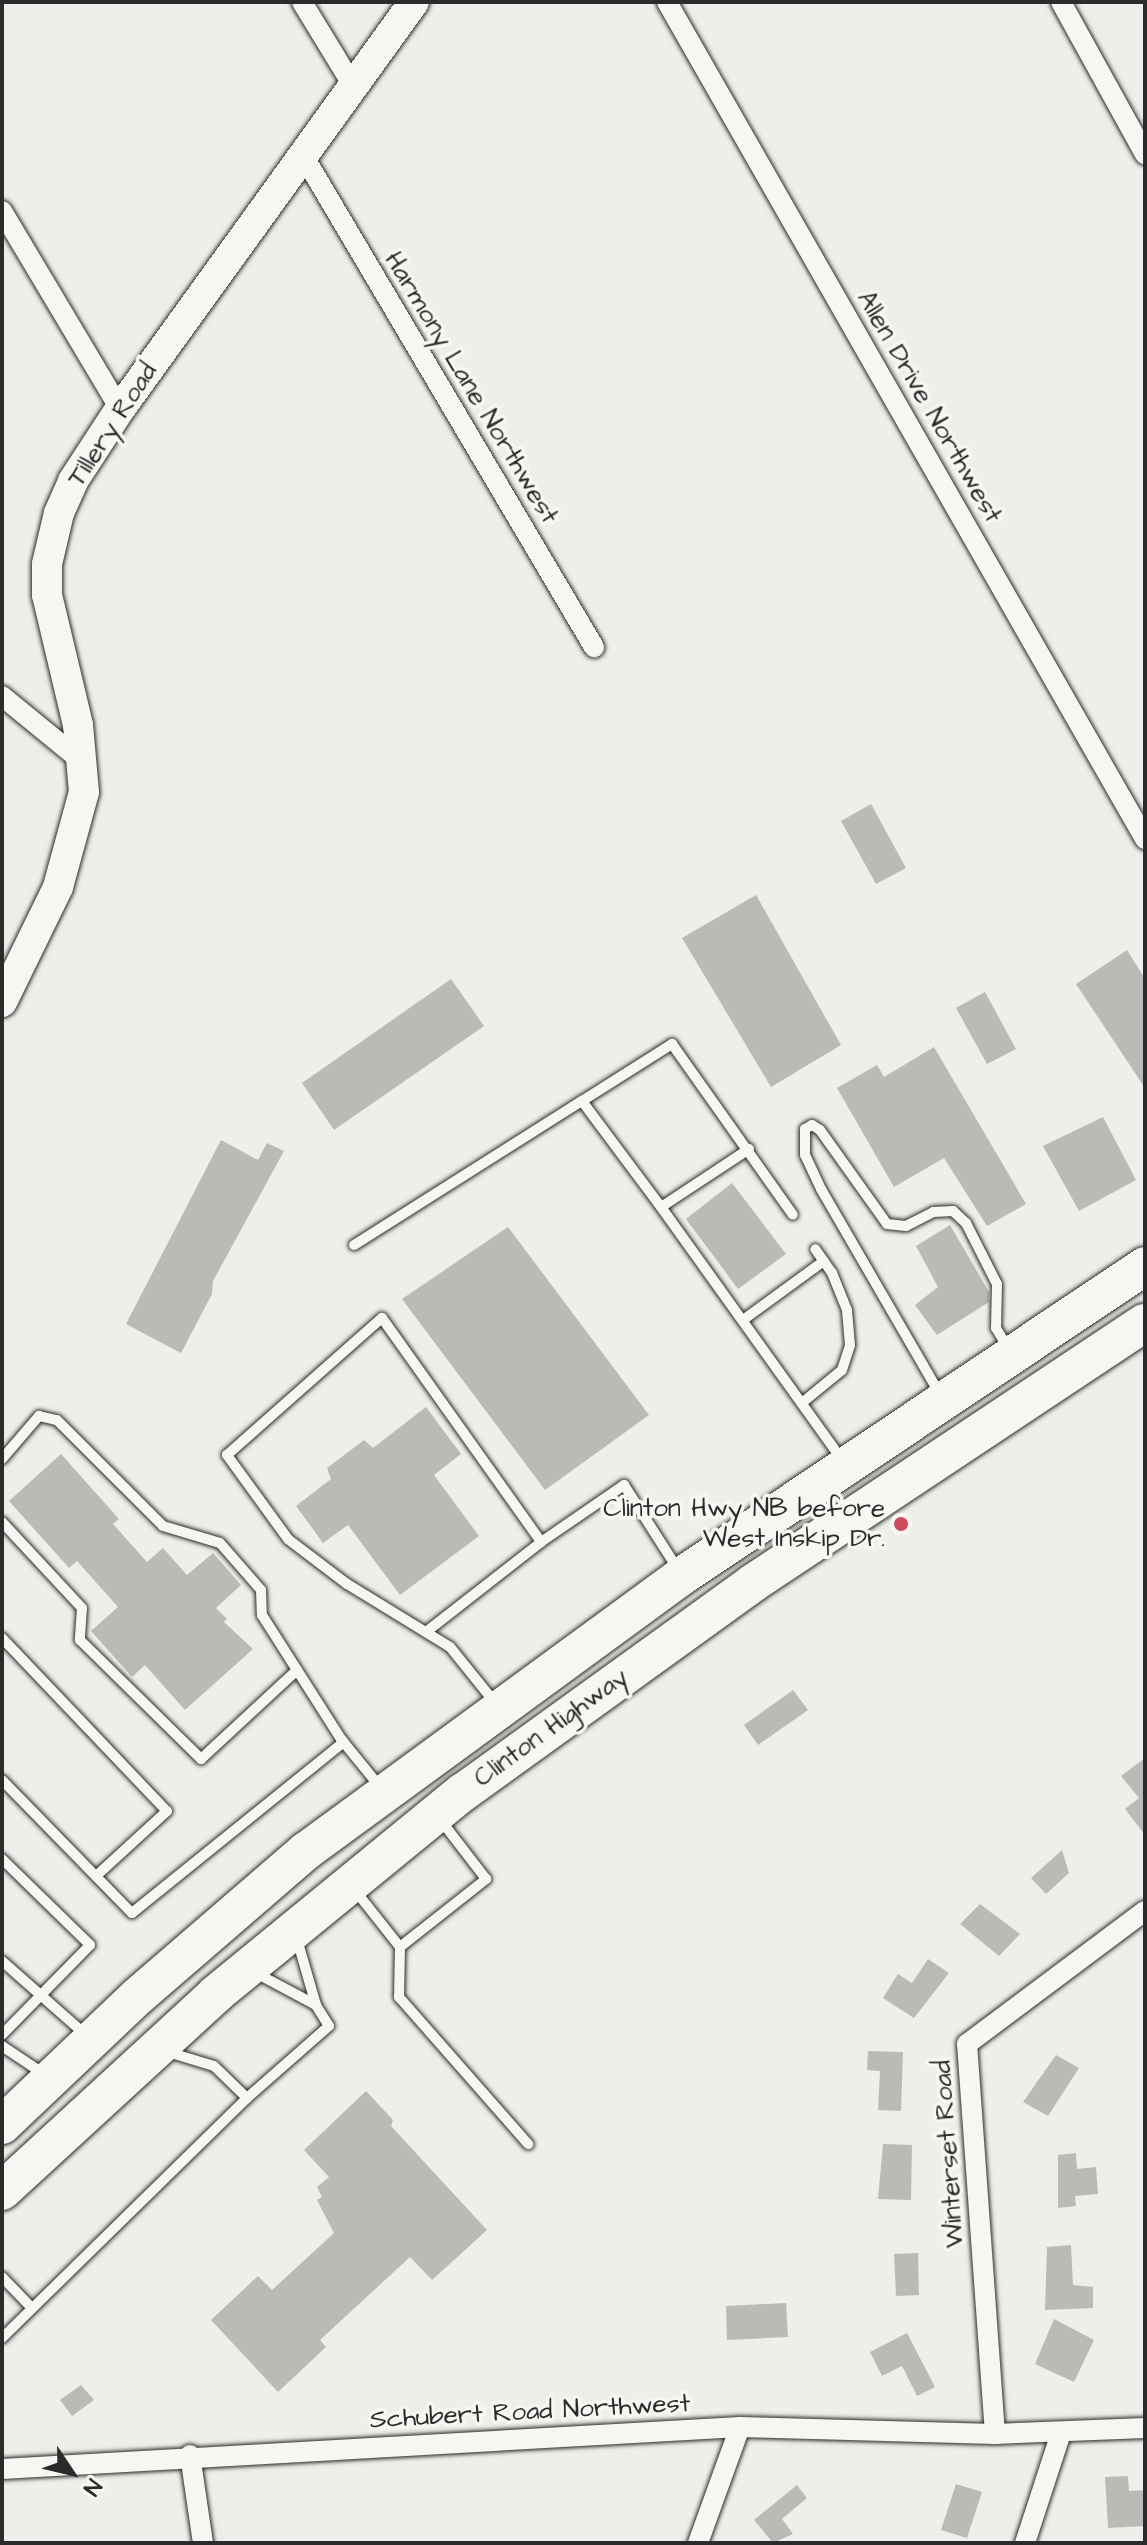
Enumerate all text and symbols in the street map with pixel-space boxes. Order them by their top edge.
street label: Harmony Lane Northwest [377,246,565,530]
street label: Allen Drive Northwest [850,285,1008,529]
street label: Tillery Road [61,357,165,493]
place label: Clinton Hwy NB before West Inskip Dr. [603,1493,885,1554]
marker: Clinton Hwy NB before West Inskip Dr. [892,1515,910,1533]
street label: Clinton Highway [468,1662,634,1794]
street label: Winterset Road [927,2059,971,2249]
street label: Schubert Road Northwest [369,2388,691,2436]
north arrow [32,2433,112,2513]
text: N [75,2473,109,2502]

